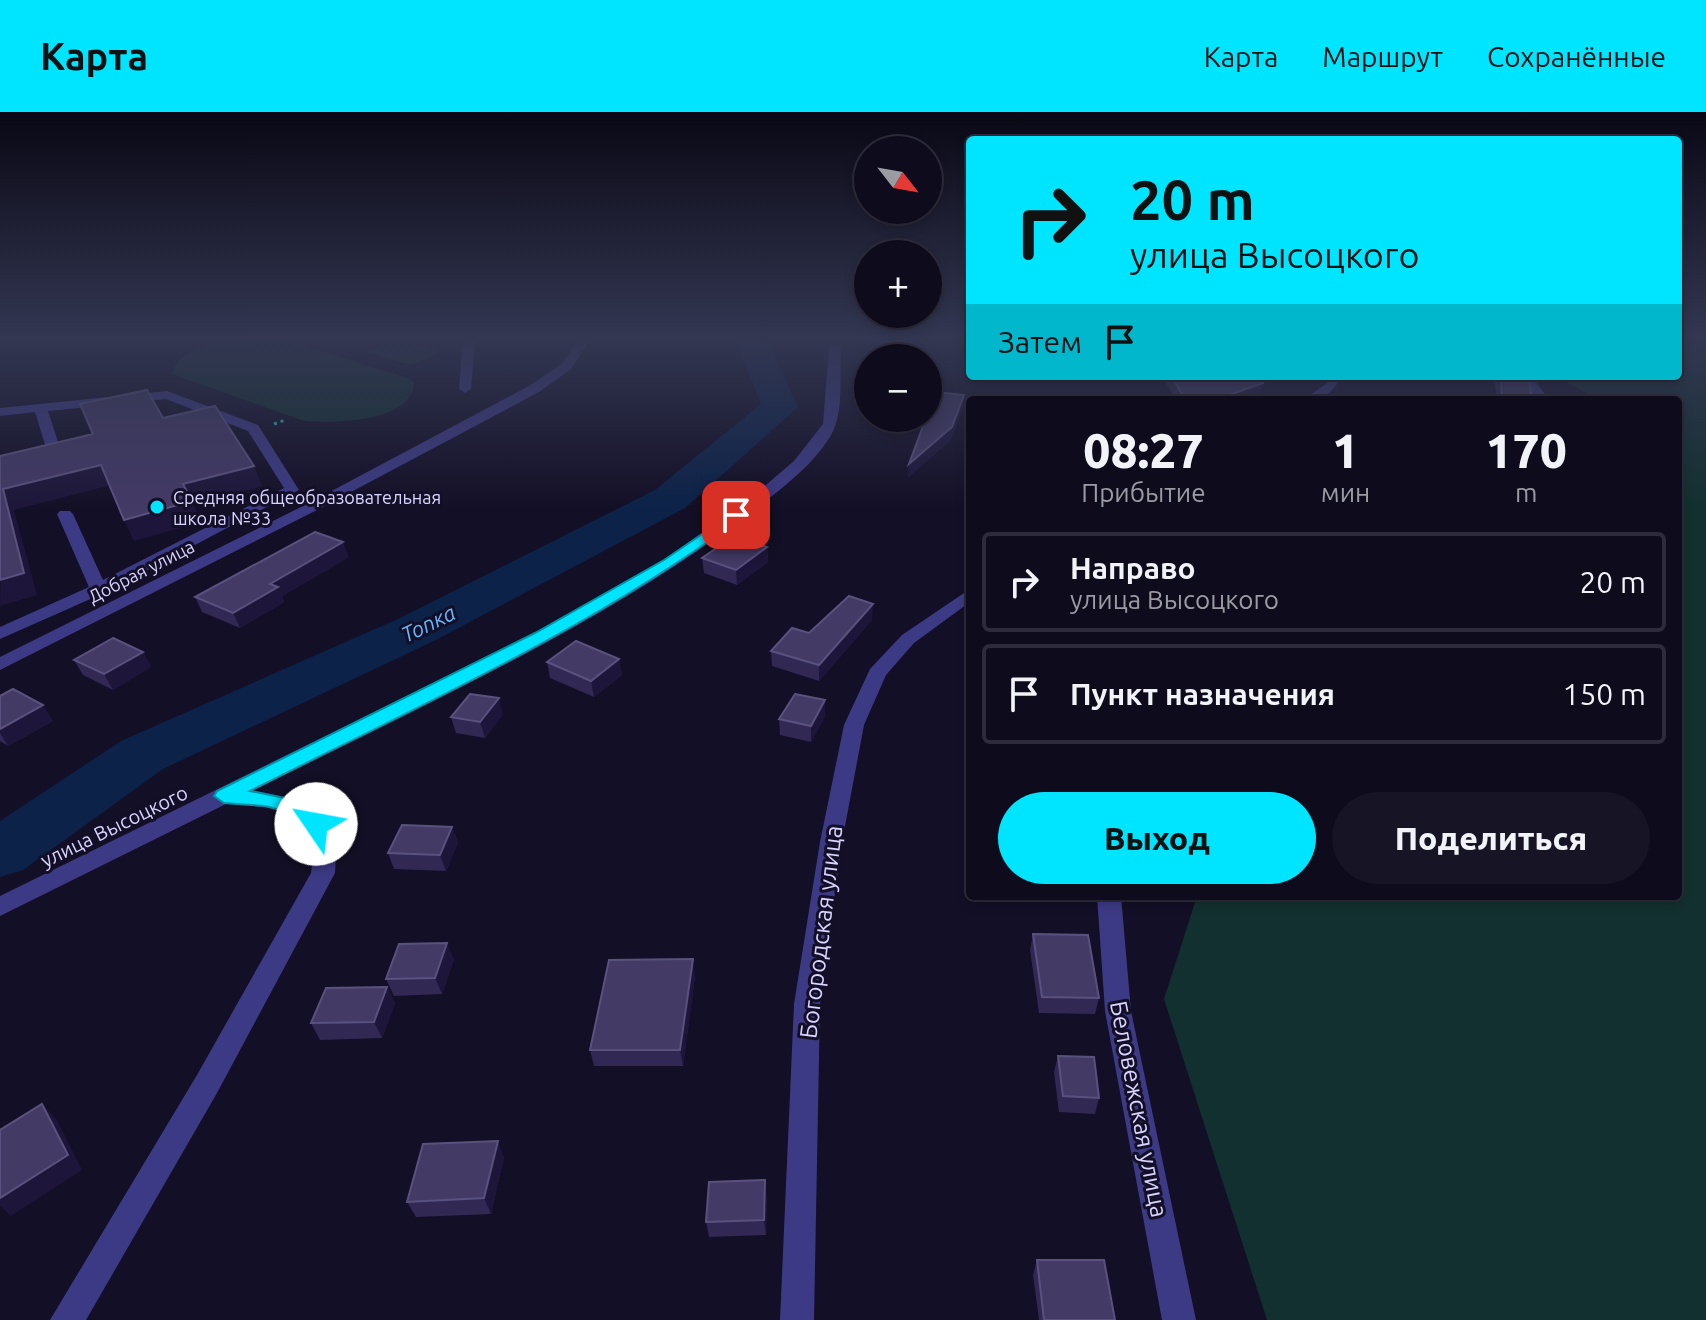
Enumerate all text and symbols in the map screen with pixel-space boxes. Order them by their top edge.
text: Карта [40,35,148,77]
text: Карта [1204,41,1278,72]
text: Маршрут [1322,41,1443,72]
text: Сохранённые [1487,41,1666,72]
north arrow [854,136,942,224]
map controls [854,136,942,432]
icon: right [998,168,1102,272]
text: 20 m [1130,168,1255,231]
text: улица Высоцкого [1130,234,1419,275]
button: + [854,240,942,328]
icon: arrive [1098,320,1142,364]
text: Затем [998,325,1082,359]
button: − [854,344,942,432]
text: 08:27 [1083,423,1203,477]
text: 1 [1332,423,1359,477]
text: 170 [1486,423,1567,477]
text: Прибытие [1081,478,1206,507]
text: мин [1321,478,1370,507]
text: m [1515,478,1537,507]
pin [702,481,770,549]
place label: Средняя общеобразовательная школа №33 [173,487,441,528]
icon: arrive [714,493,758,537]
marker: Средняя общеобразовательная школа №33 [148,498,166,516]
street label: Добрая улица [85,536,197,606]
text: Направо [1070,551,1196,585]
icon: right [1002,560,1046,604]
text: 20 m [1579,565,1646,599]
text: улица Высоцкого [1070,585,1279,614]
water label: Топка [397,599,459,647]
icon: arrive [1002,672,1046,716]
text: Пункт назначения [1070,677,1335,711]
text: 150 m [1562,677,1646,711]
street label: улица Высоцкого [37,780,191,872]
position arrow [274,782,358,866]
button: Выход [998,792,1316,884]
button: Поделиться [1332,792,1650,884]
street label: Богородская улица [795,824,847,1040]
street label: Беловежская улица [1105,998,1173,1220]

